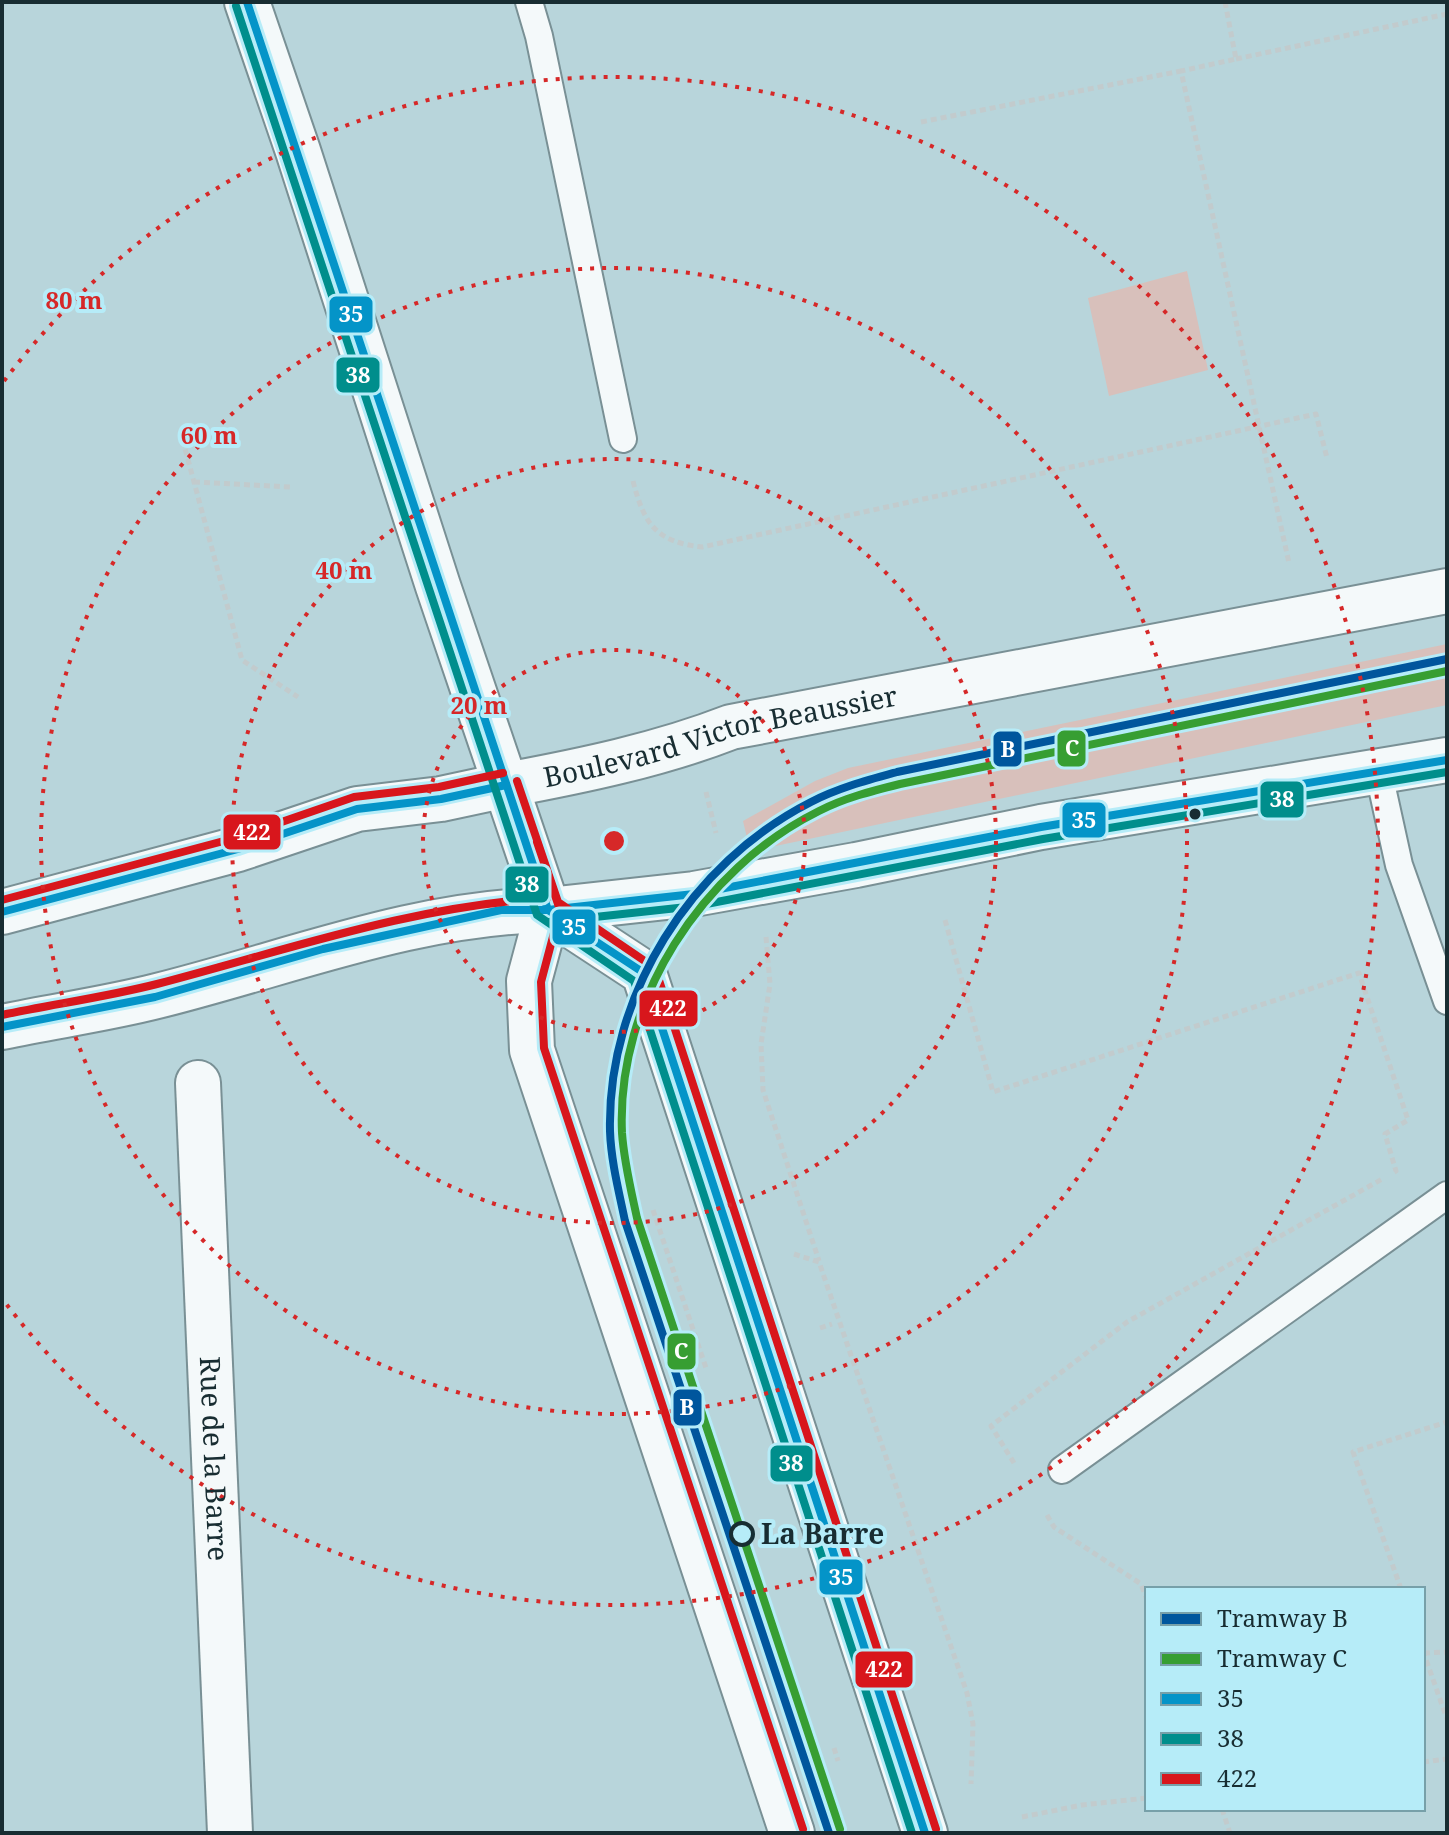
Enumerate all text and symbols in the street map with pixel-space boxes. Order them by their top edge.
text: 80 m [45,283,103,316]
line badge: 35 [328,295,374,334]
text: 35 [339,298,363,328]
line badge: 38 [335,356,381,394]
text: 38 [346,359,370,389]
text: 60 m [180,418,238,451]
text: 40 m [315,553,373,586]
street label: Boulevard Victor Beaussier [540,676,900,795]
text: 20 m [450,688,508,721]
line badge: C [1056,729,1087,768]
line badge: B [992,730,1023,768]
text: C [1065,732,1079,762]
text: B [1001,733,1015,763]
line badge: 38 [1259,780,1305,819]
text: 38 [1270,783,1294,813]
line badge: 35 [1061,801,1107,839]
text: 35 [1072,804,1096,834]
unlabelled marker [1187,806,1203,822]
line badge: 422 [222,813,282,851]
text: 422 [233,816,271,846]
centre of rings [600,827,628,855]
line badge: 38 [504,865,550,904]
text: 38 [515,868,539,898]
line badge: 35 [551,908,597,946]
text: 35 [562,911,586,941]
line badge: 422 [638,989,699,1028]
text: 422 [649,992,687,1022]
line badge: C [666,1332,697,1371]
text: C [674,1335,688,1365]
street label: Rue de la Barre [192,1355,238,1562]
line badge: B [672,1388,703,1427]
text: B [680,1391,694,1421]
line badge: 38 [769,1444,814,1483]
text: 38 [779,1447,803,1477]
place label: La Barre [761,1514,884,1552]
marker: La Barre [730,1522,754,1546]
line badge: 35 [818,1558,864,1596]
text: 35 [829,1561,853,1591]
legend [1145,1587,1425,1811]
text: Tramway B [1217,1601,1348,1634]
text: Tramway C [1217,1641,1347,1674]
line badge: 422 [854,1650,914,1689]
text: 422 [865,1653,903,1683]
text: 35 [1217,1681,1244,1714]
text: 38 [1217,1721,1244,1754]
text: 422 [1217,1761,1257,1794]

